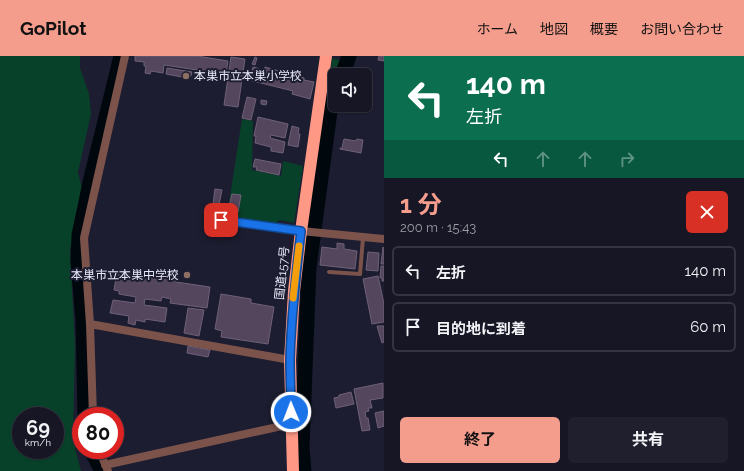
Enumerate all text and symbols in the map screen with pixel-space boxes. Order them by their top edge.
text: GoPilot [20,17,86,39]
text: ホーム [476,21,518,37]
text: 地図 [540,21,568,37]
text: 概要 [590,21,618,37]
text: お問い合わせ [640,21,724,37]
map controls [328,68,372,112]
button: sound [328,68,372,112]
text: 140 m [466,68,546,101]
place label: 本巣市立本巣小学校 [194,69,302,83]
marker: 本巣市立本巣小学校 [181,71,191,81]
icon: left [400,72,452,124]
text: 左折 [466,106,502,127]
icon: left [490,148,512,170]
icon: ahead [532,148,554,170]
icon: ahead [574,148,596,170]
icon: right [616,148,638,170]
text: 1 分 [400,190,442,219]
button: close [686,191,728,233]
pin [204,203,238,237]
icon: arrive [210,209,232,231]
text: 200 m · 15:43 [400,220,476,235]
street label: 国道157号 [272,245,292,301]
icon: left [402,260,424,282]
text: 140 m [685,262,726,280]
text: 左折 [436,264,466,282]
place label: 本巣市立本巣中学校 [71,268,179,282]
marker: 本巣市立本巣中学校 [182,270,192,280]
icon: arrive [402,316,424,338]
text: 60 m [690,318,726,336]
text: 目的地に到着 [436,320,526,338]
position arrow [270,391,312,433]
speed limit sign: 80 [72,407,124,459]
text: 69 [26,416,50,440]
button: 終了 [400,417,560,463]
button: 共有 [568,417,728,463]
text: km/h [25,437,51,448]

